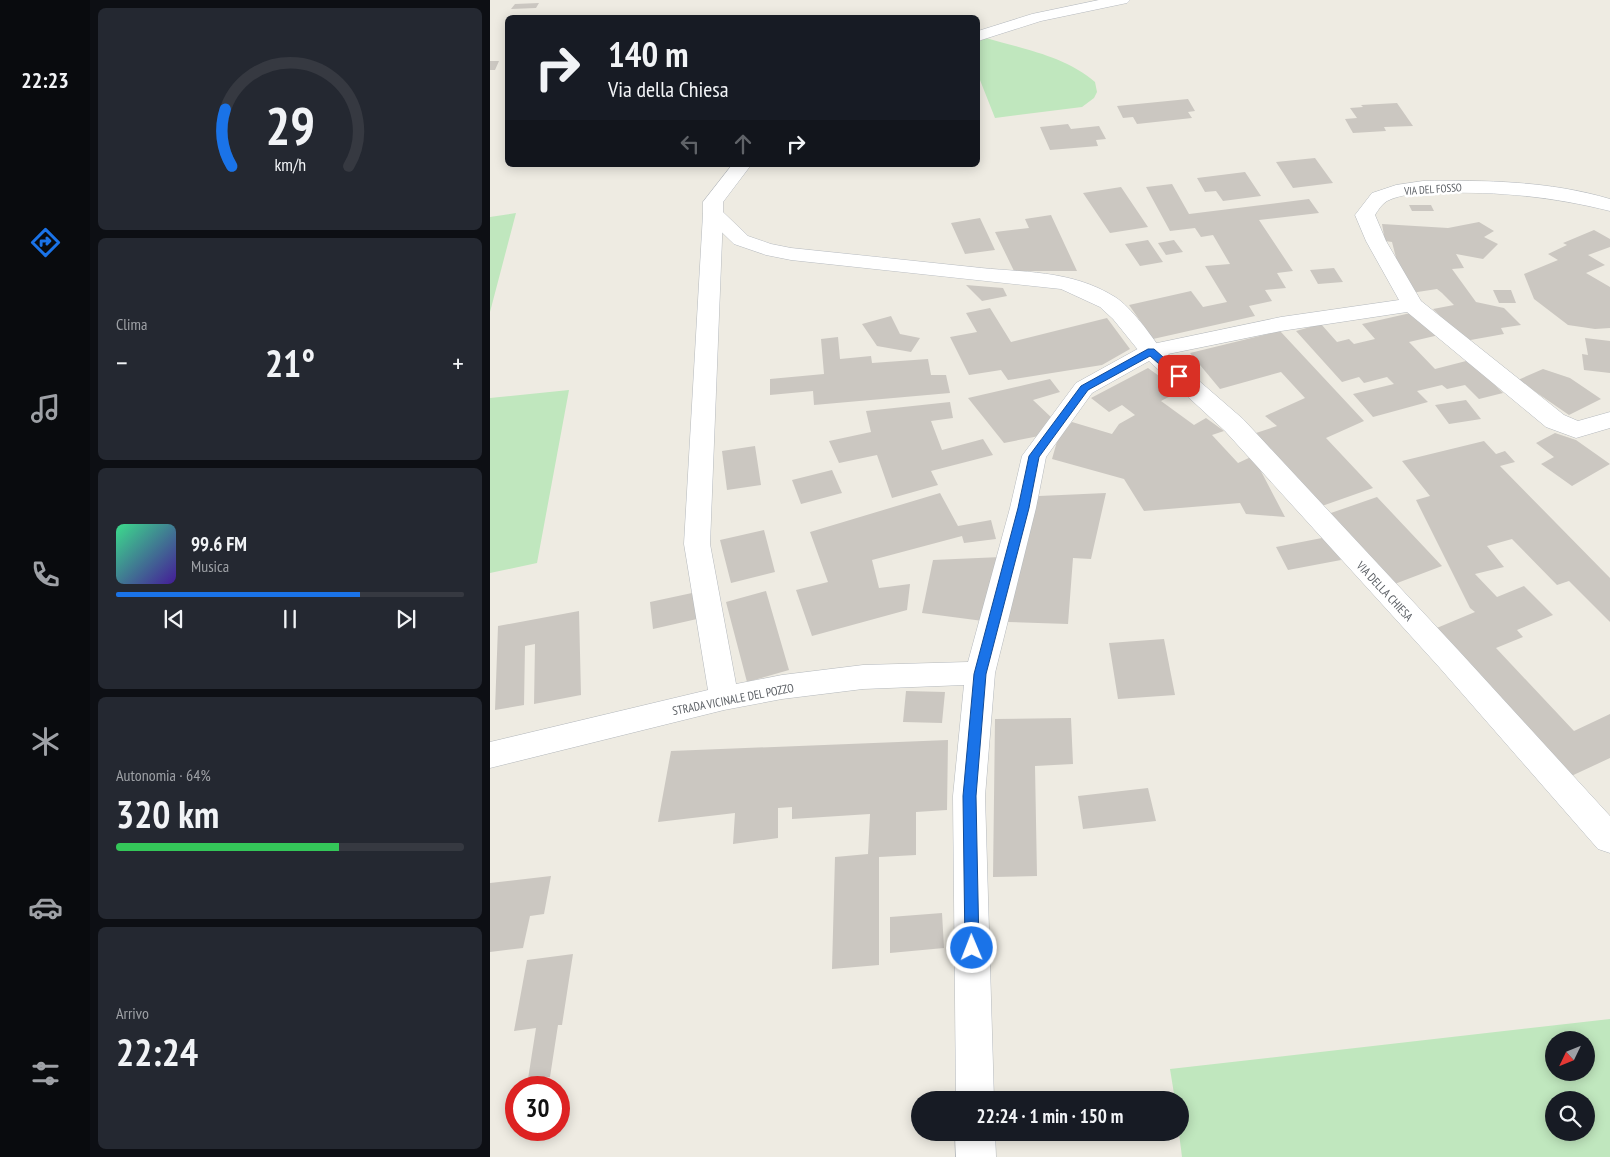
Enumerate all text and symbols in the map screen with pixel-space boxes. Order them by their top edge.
text: 140 m [608,31,689,77]
icon: right [525,35,590,100]
text: 22:23 [21,66,69,94]
text: Via della Chiesa [608,75,729,103]
text: 29 [265,92,315,159]
icon: left [676,130,704,158]
icon: ahead [729,130,757,158]
icon: right [782,130,810,158]
text: km/h [274,153,306,176]
street label: VIA DEL FOSSO [1403,180,1462,198]
icon: directions [28,225,63,260]
text: Clima [116,314,147,334]
text: 21° [265,338,315,387]
text: − [116,344,128,381]
text: + [452,344,464,381]
pin [1158,355,1200,397]
icon: arrive [1165,362,1193,390]
icon: music [28,391,63,426]
text: 99.6 FM [191,532,247,556]
text: Musica [191,556,229,576]
icon: phone [28,557,63,592]
street label: VIA DELLA CHIESA [1353,557,1417,624]
icon: previous [160,605,188,633]
icon: pause [276,605,304,633]
icon: next [392,605,420,633]
street label: STRADA VICINALE DEL POZZO [671,680,795,718]
icon: climate [28,724,63,759]
text: Autonomia · 64% [116,765,211,785]
text: 320 km [116,789,219,838]
icon: car [28,890,63,925]
position arrow [945,921,997,973]
text: Arrivo [116,1003,149,1023]
text: 22:24 [116,1027,198,1076]
north arrow [1545,1031,1595,1081]
map controls [1545,1031,1595,1141]
icon: filters [28,1056,63,1091]
speed limit sign: 30 [505,1076,570,1141]
button: search [1545,1091,1595,1141]
text: 22:24 · 1 min · 150 m [977,1104,1123,1128]

